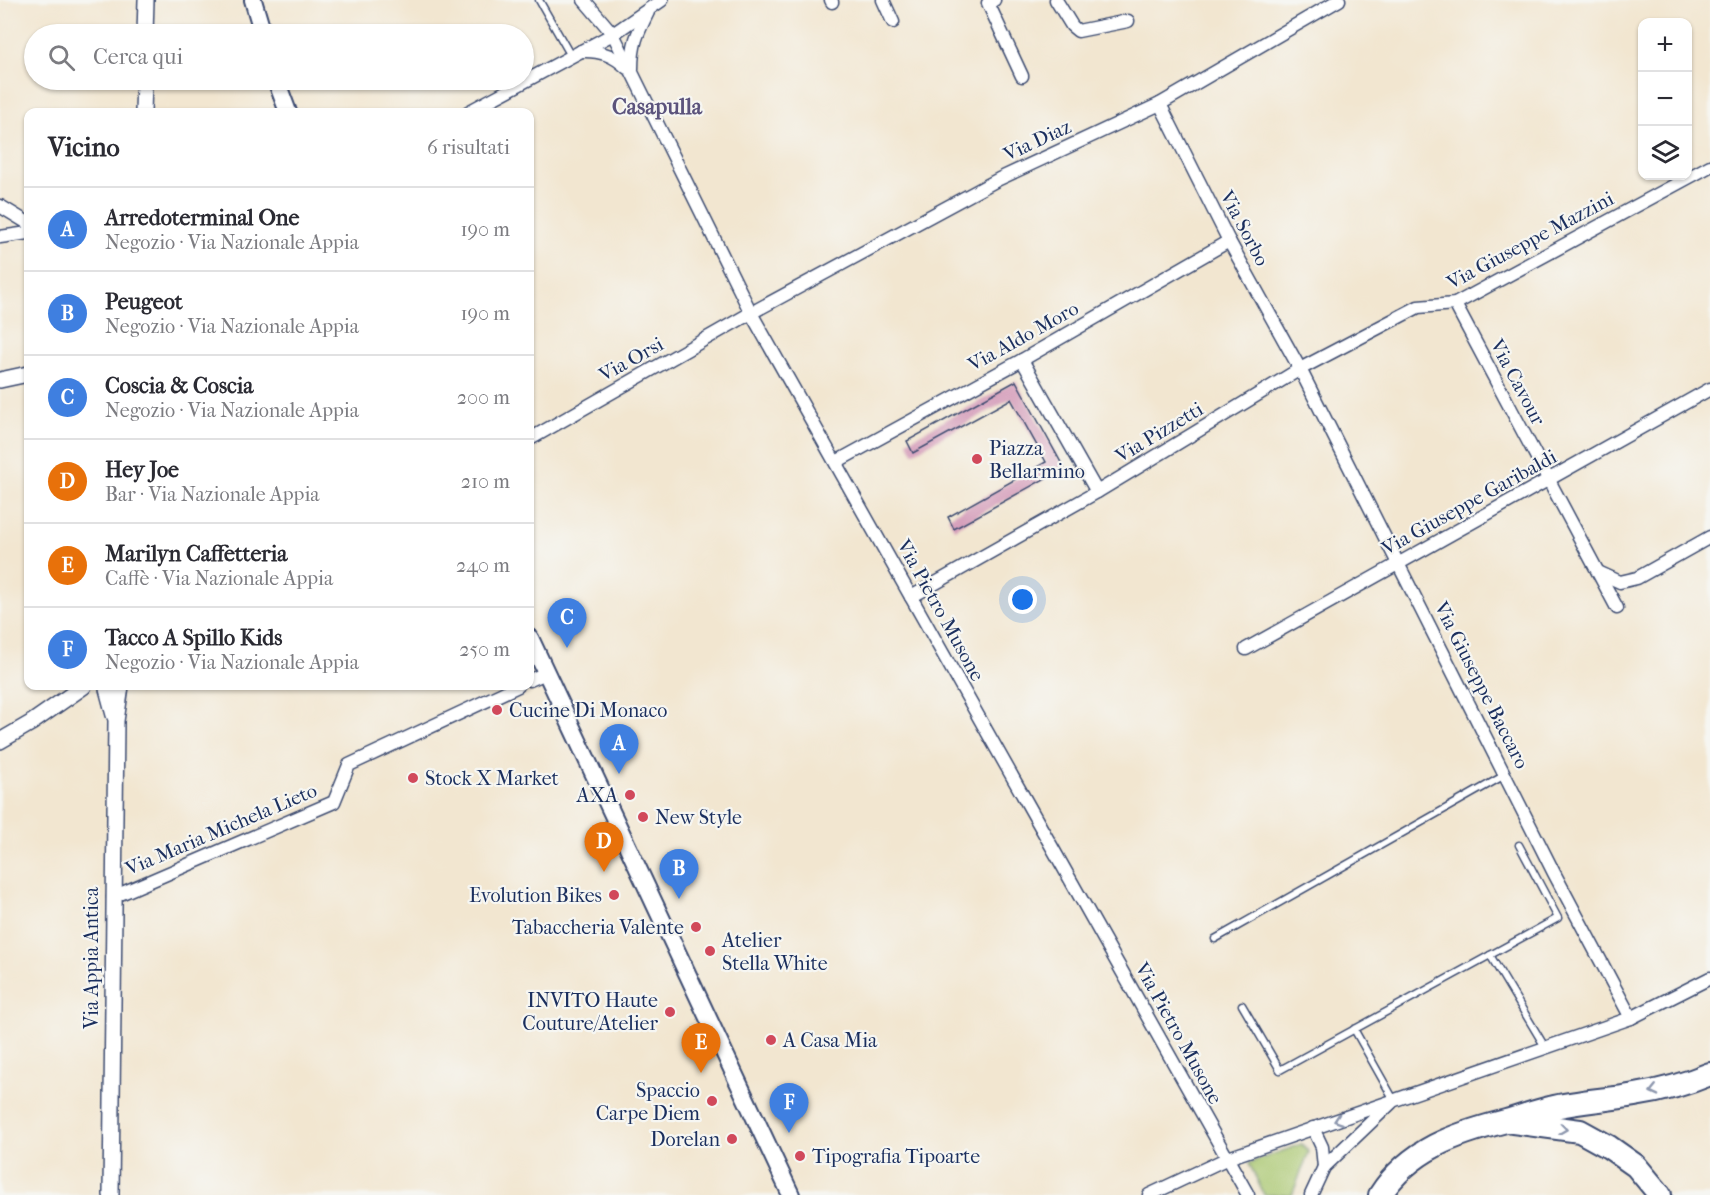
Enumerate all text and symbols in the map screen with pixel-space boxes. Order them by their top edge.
map controls [1638,18,1692,180]
button: + [1638,18,1692,72]
search box [24,24,534,90]
icon: search [45,41,78,74]
text: Cerca qui [93,44,183,70]
button: − [1638,72,1692,126]
district label: Casapulla [612,94,703,120]
street label: Via Diaz [999,115,1075,166]
button: layers [1638,126,1692,180]
text: Vicino [48,132,120,163]
text: 6 risultati [427,136,510,159]
street label: Via Sorbo [1215,186,1274,270]
street label: Via Giuseppe Mazzini [1442,187,1618,295]
text: Arredoterminal One [105,205,299,231]
text: A [61,218,74,241]
text: 190 m [460,218,510,241]
text: Negozio · Via Nazionale Appia [105,231,359,254]
text: Peugeot [105,289,183,315]
street label: Via Aldo Moro [963,297,1082,377]
text: B [61,302,74,325]
text: 190 m [460,302,510,325]
text: Negozio · Via Nazionale Appia [105,315,359,338]
street label: Via Orsi [594,332,668,387]
street label: Via Cavour [1485,334,1550,430]
text: Coscia & Coscia [105,373,253,399]
text: C [61,386,74,409]
text: 200 m [457,386,510,409]
street label: Via Pizzetti [1110,397,1207,468]
text: Negozio · Via Nazionale Appia [105,399,359,422]
place label: Piazza Bellarmino [989,437,1085,483]
street label: Via Giuseppe Garibaldi [1377,445,1561,561]
marker: Piazza Bellarmino [970,452,984,466]
text: Hey Joe [105,457,179,483]
text: D [60,470,75,493]
text: 210 m [461,470,510,493]
text: Bar · Via Nazionale Appia [105,483,320,506]
street label: Via Pietro Musone [892,535,989,685]
text: Marilyn Caffetteria [105,541,287,567]
text: E [61,554,74,577]
text: 240 m [456,554,510,577]
text: Caffè · Via Nazionale Appia [105,567,333,590]
your location [1008,585,1037,614]
street label: Via Giuseppe Baccaro [1429,597,1534,773]
pin: C [548,598,586,648]
text: Tacco A Spillo Kids [105,625,282,651]
text: F [62,638,73,661]
text: 250 m [459,638,510,661]
text: Negozio · Via Nazionale Appia [105,651,359,674]
place label: Cucine Di Monaco [509,699,667,722]
marker: Cucine Di Monaco [490,703,504,717]
pin: A [600,724,638,774]
place label: Stock X Market [425,767,559,790]
marker: Stock X Market [406,771,420,785]
street label: Via Maria Michela Lieto [121,779,320,881]
place label: AXA [575,784,619,807]
marker: AXA [623,788,637,802]
place label: New Style [655,806,742,829]
marker: New Style [636,810,650,824]
pin: D [584,822,624,872]
pin: B [660,850,698,899]
place label: Evolution Bikes [469,884,602,907]
street label: Via Appia Antica [80,886,103,1030]
marker: Evolution Bikes [607,888,621,902]
place label: Tabaccheria Valente [512,916,684,939]
marker: Tabaccheria Valente [689,920,703,934]
place label: Atelier Stella White [721,929,828,975]
marker: Atelier Stella White [703,944,717,958]
street label: Via Pietro Musone [1130,958,1227,1108]
place label: INVITO Haute Couture/Atelier [522,989,658,1035]
marker: INVITO Haute Couture/Atelier [663,1005,677,1019]
pin: E [682,1024,720,1073]
place label: A Casa Mia [782,1029,878,1052]
marker: A Casa Mia [764,1033,778,1047]
place label: Spaccio Carpe Diem [596,1079,700,1125]
pin: F [770,1084,808,1133]
one-way arrow [1649,1084,1659,1097]
marker: Spaccio Carpe Diem [705,1094,719,1108]
one-way arrow [1333,1112,1344,1125]
one-way arrow [1559,1122,1568,1135]
place label: Dorelan [650,1128,720,1151]
marker: Dorelan [725,1132,739,1146]
place label: Tipografia Tipoarte [812,1145,980,1168]
marker: Tipografia Tipoarte [793,1149,807,1163]

